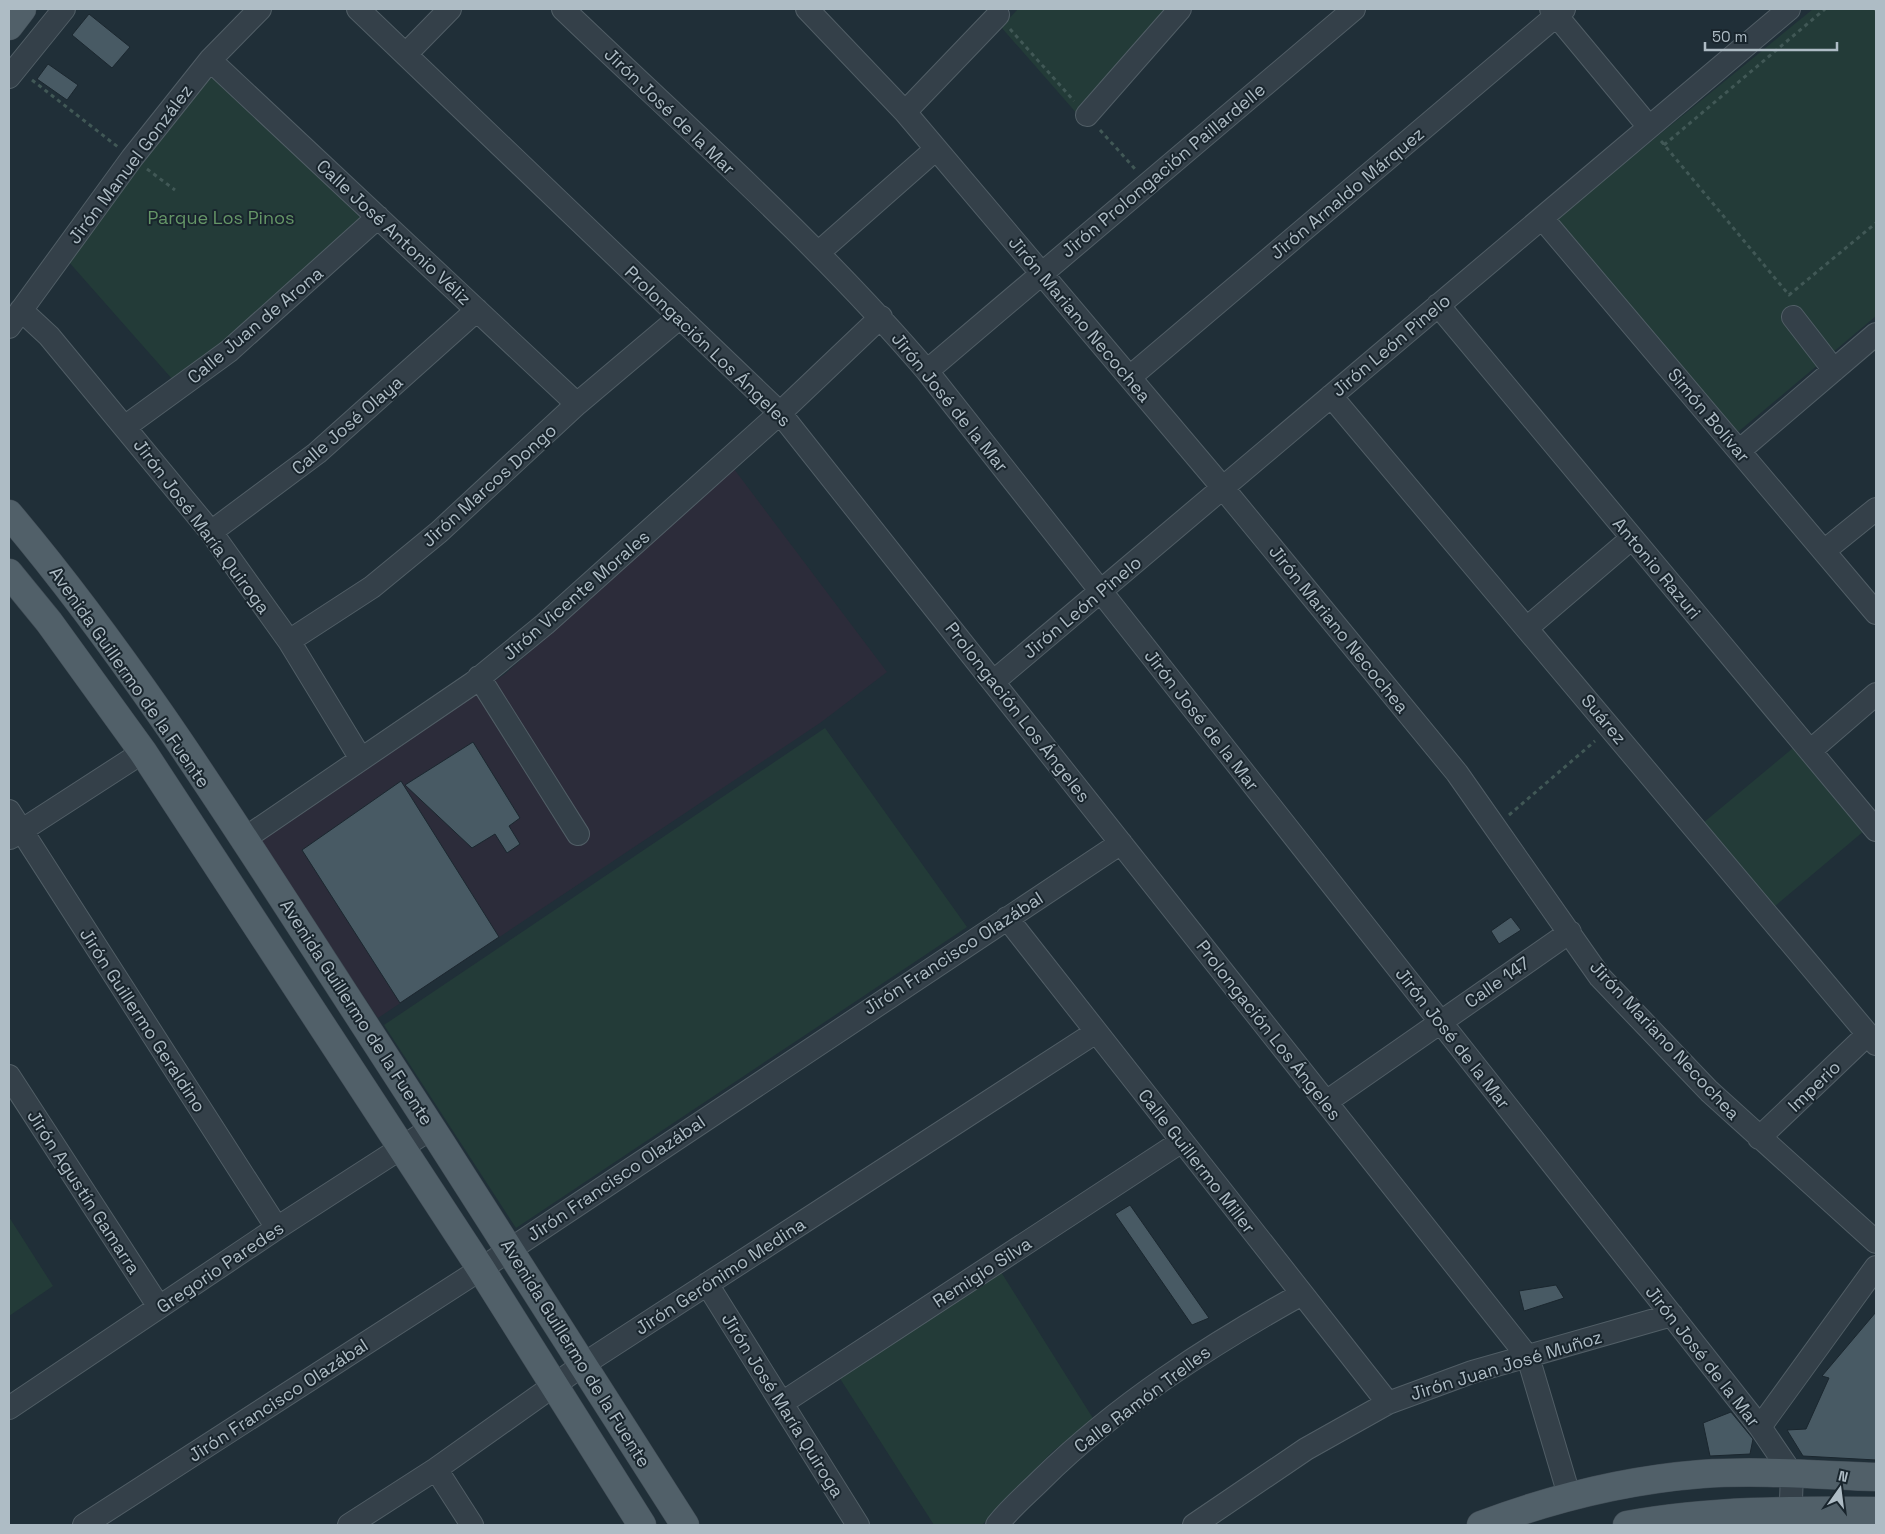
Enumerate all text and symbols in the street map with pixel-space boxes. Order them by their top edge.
scale bar [1705,20,1838,52]
text: 50 m [1712,27,1747,46]
street label: Jirón José de la Mar [600,42,741,180]
street label: Jirón Prolongación Paillardelle [1056,78,1270,262]
street label: Jirón Manuel González [63,80,197,248]
street label: Jirón Arnaldo Márquez [1265,122,1429,264]
street label: Calle José Antonio Véliz [312,154,476,310]
park label: Parque Los Pinos [147,206,295,229]
street label: Jirón Mariano Necochea [1004,231,1156,407]
street label: Prolongación Los Ángeles [620,260,796,432]
street label: Calle Juan de Arona [182,261,328,389]
street label: Jirón León Pinelo [1327,289,1455,401]
street label: Jirón José de la Mar [886,327,1014,477]
street label: Simón Bolívar [1663,363,1755,467]
street label: Calle José Olaya [287,370,407,480]
street label: Jirón Marcos Dongo [417,418,561,552]
street label: Jirón José María Quiroga [129,434,275,618]
street label: Antonio Razuri [1608,512,1706,624]
street label: Jirón Vicente Morales [498,525,654,665]
street label: Jirón Mariano Necochea [1264,540,1414,718]
street label: Jirón León Pinelo [1018,551,1146,663]
street label: Avenida Guillermo de la Fuente [45,562,215,792]
street label: Prolongación Los Ángeles [940,617,1096,807]
street label: Jirón José de la Mar [1140,645,1265,796]
street label: Suárez [1576,689,1632,749]
street label: Jirón Francisco Olazábal [859,886,1047,1020]
street label: Avenida Guillermo de la Fuente [275,895,439,1129]
street label: Jirón Guillermo Geraldino [75,924,211,1116]
street label: Prolongación Los Ángeles [1191,935,1347,1125]
street label: Calle 147 [1460,951,1534,1013]
street label: Jirón Mariano Necochea [1585,955,1745,1125]
street label: Jirón José de la Mar [1391,963,1516,1114]
street label: Imperio [1783,1055,1845,1117]
street label: Calle Guillermo Miller [1133,1084,1261,1238]
street label: Jirón Agustín Gamarra [22,1106,146,1278]
street label: Jirón Francisco Olazábal [523,1110,709,1246]
street label: Jirón Gerónimo Medina [630,1212,810,1340]
street label: Gregorio Paredes [152,1216,288,1318]
street label: Remigio Silva [928,1232,1036,1312]
street label: Avenida Guillermo de la Fuente [496,1235,656,1471]
street label: Jirón José de la Mar [1641,1281,1766,1432]
street label: Jirón José María Quiroga [717,1308,849,1502]
street label: Jirón Juan José Muñoz [1407,1325,1605,1405]
street label: Jirón Francisco Olazábal [184,1333,372,1467]
street label: Calle Ramón Trelles [1069,1340,1215,1458]
north arrow [1815,1464,1865,1514]
text: N [1836,1467,1850,1486]

